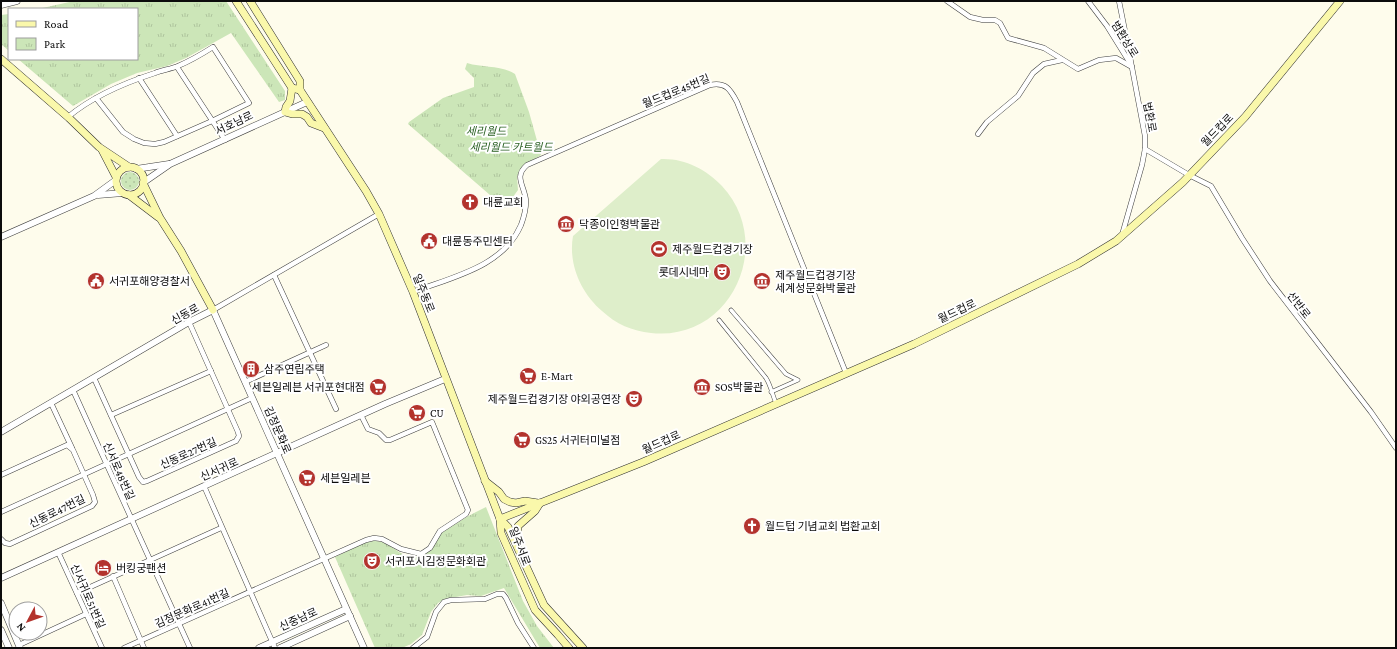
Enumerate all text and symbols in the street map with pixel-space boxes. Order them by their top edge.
legend [8,8,138,60]
text: Road [44,17,69,31]
street label: 범환상로 [1109,19,1141,59]
text: Park [44,37,66,51]
street label: 월드컵로45번길 [641,72,711,110]
street label: 법환로 [1141,101,1159,133]
street label: 서호남로 [213,109,255,137]
street label: 월드컵로 [1199,111,1235,149]
park label: 세리월드 [466,125,507,137]
park label: 세리월드 카트월드 [469,141,553,153]
church icon: 대륜교회 [460,192,480,212]
place label: 대륜교회 [483,196,523,208]
museum icon: 닥종이인형박물관 [556,214,576,234]
place label: 닥종이인형박물관 [579,218,660,230]
public building icon: 대륜동주민센터 [419,231,439,251]
place label: 대륜동주민센터 [442,235,513,247]
sports icon: 제주월드컵경기장 [649,239,669,259]
place label: 제주월드컵경기장 [672,243,753,255]
theatre icon: 롯데시네마 [712,262,732,282]
place label: 롯데시네마 [658,266,709,278]
place label: 제주월드컵경기장 세계성문화박물관 [775,269,856,294]
public building icon: 서귀포해양경찰서 [86,271,106,291]
museum icon: 제주월드컵경기장 세계성문화박물관 [752,271,772,291]
street label: 일주동로 [411,272,437,314]
place label: 서귀포해양경찰서 [109,275,190,287]
street label: 선반로 [1285,289,1313,321]
street label: 월드컵로 [936,297,978,325]
street label: 신동로 [169,301,201,327]
building icon: 삼주연립주택 [241,359,261,379]
place label: 삼주연립주택 [264,363,325,375]
supermarket icon: E-Mart [518,366,538,386]
place label: E-Mart [541,370,573,382]
supermarket icon: 세븐일레븐 서귀포현대점 [368,377,388,397]
museum icon: SOS박물관 [692,377,712,397]
place label: 세븐일레븐 서귀포현대점 [252,381,365,393]
place label: SOS박물관 [715,381,763,393]
theatre icon: 제주월드컵경기장 야외공연장 [624,389,644,409]
place label: 제주월드컵경기장 야외공연장 [487,393,621,405]
supermarket icon: CU [407,403,427,423]
street label: 김정문화로 [262,404,294,456]
place label: CU [430,407,444,419]
street label: 월드컵로 [640,428,682,456]
supermarket icon: GS25 서귀터미널점 [512,430,532,450]
place label: GS25 서귀터미널점 [535,434,620,446]
street label: 신동로27번길 [158,435,218,471]
street label: 신서로48번길 [101,440,137,502]
street label: 신서귀로 [198,455,240,483]
supermarket icon: 세븐일레븐 [297,468,317,488]
place label: 세븐일레븐 [320,472,371,484]
street label: 신동로47번길 [27,492,87,530]
church icon: 월드텁 기념교회 법환교회 [742,516,762,536]
place label: 월드텁 기념교회 법환교회 [765,520,880,532]
street label: 일주서로 [507,525,533,567]
theatre icon: 서귀포시김정문화회관 [362,551,382,571]
place label: 서귀포시김정문화회관 [385,555,486,567]
hotel icon: 버킹궁팬션 [93,558,113,578]
street label: 신서귀로51번길 [68,562,108,630]
place label: 버킹궁팬션 [116,562,167,574]
street label: 김정문화로41번길 [153,586,231,630]
north arrow [8,601,48,641]
street label: 신중남로 [277,605,319,633]
text: N [13,620,27,634]

